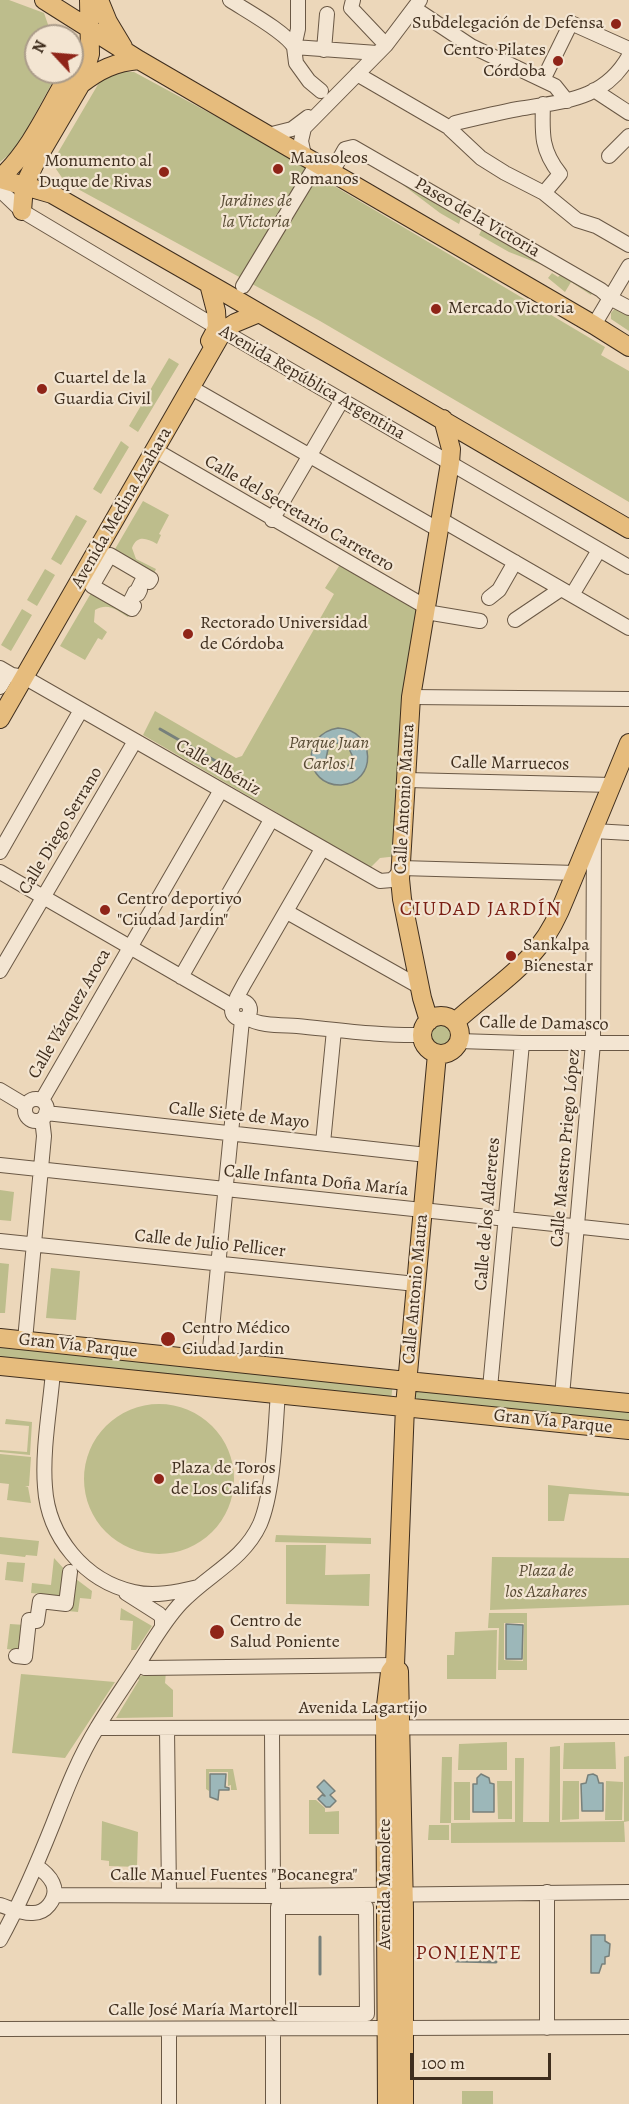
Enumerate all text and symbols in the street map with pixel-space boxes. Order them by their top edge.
place label: Subdelegación de Defensa [412,13,604,35]
marker: Subdelegación de Defensa [609,17,623,31]
north arrow [24,24,84,84]
text: N [27,37,52,57]
place label: Centro Pilates Córdoba [443,40,546,82]
marker: Centro Pilates Córdoba [551,54,565,68]
place label: Mausoleos Romanos [290,148,368,190]
place label: Monumento al Duque de Rivas [38,151,152,194]
marker: Mausoleos Romanos [271,162,285,176]
marker: Monumento al Duque de Rivas [157,165,171,179]
street label: Paseo de la Victoria [410,173,544,263]
park label: Jardines de la Victoria [220,191,292,234]
place label: Mercado Victoria [448,298,574,320]
marker: Mercado Victoria [429,302,443,316]
street label: Avenida República Argentina [215,321,409,445]
place label: Cuartel de la Guardia Civil [54,368,151,410]
marker: Cuartel de la Guardia Civil [35,382,49,396]
street label: Avenida Medina Azahara [67,424,177,592]
street label: Calle del Secretario Carretero [200,451,398,577]
place label: Rectorado Universidad de Córdoba [200,613,368,656]
marker: Rectorado Universidad de Córdoba [181,627,195,641]
street label: Calle Antonio Maura [390,723,420,875]
park label: Parque Juan Carlos I [289,733,369,776]
street label: Calle Albéniz [171,735,265,801]
street label: Calle Marruecos [450,752,570,776]
street label: Calle Diego Serrano [14,763,108,899]
place label: Centro deportivo "Ciudad Jardin" [117,889,242,932]
district label: CIUDAD JARDÍN [400,898,562,922]
marker: Centro deportivo "Ciudad Jardin" [98,903,112,917]
place label: Sankalpa Bienestar [523,935,593,978]
street label: Calle Vázquez Aroca [24,945,116,1083]
marker: Sankalpa Bienestar [504,949,518,963]
street label: Calle de Damasco [479,1012,609,1036]
street label: Calle Maestro Priego López [547,1048,585,1248]
street label: Calle Siete de Mayo [168,1098,310,1134]
street label: Calle de los Alderetes [471,1136,505,1292]
street label: Calle Infanta Doña María [223,1161,409,1201]
street label: Calle Antonio Maura [399,1213,433,1365]
street label: Calle de Julio Pellicer [133,1225,287,1263]
place label: Centro Médico Ciudad Jardin [182,1318,290,1360]
street label: Gran Vía Parque [18,1329,138,1363]
marker: Centro Médico Ciudad Jardin [159,1330,177,1348]
street label: Gran Vía Parque [493,1405,613,1439]
place label: Plaza de Toros de Los Califas [171,1458,276,1500]
marker: Plaza de Toros de Los Califas [152,1472,166,1486]
park label: Plaza de los Azahares [505,1561,587,1604]
place label: Centro de Salud Poniente [230,1611,340,1654]
marker: Centro de Salud Poniente [208,1623,226,1641]
street label: Avenida Lagartijo [299,1698,427,1720]
street label: Avenida Manolete [375,1818,397,1950]
street label: Calle Manuel Fuentes "Bocanegra" [110,1865,358,1887]
district label: PONIENTE [416,1942,522,1966]
street label: Calle José María Martorell [108,2000,298,2022]
scale bar [413,2041,554,2079]
text: 100 m [421,2051,465,2075]

